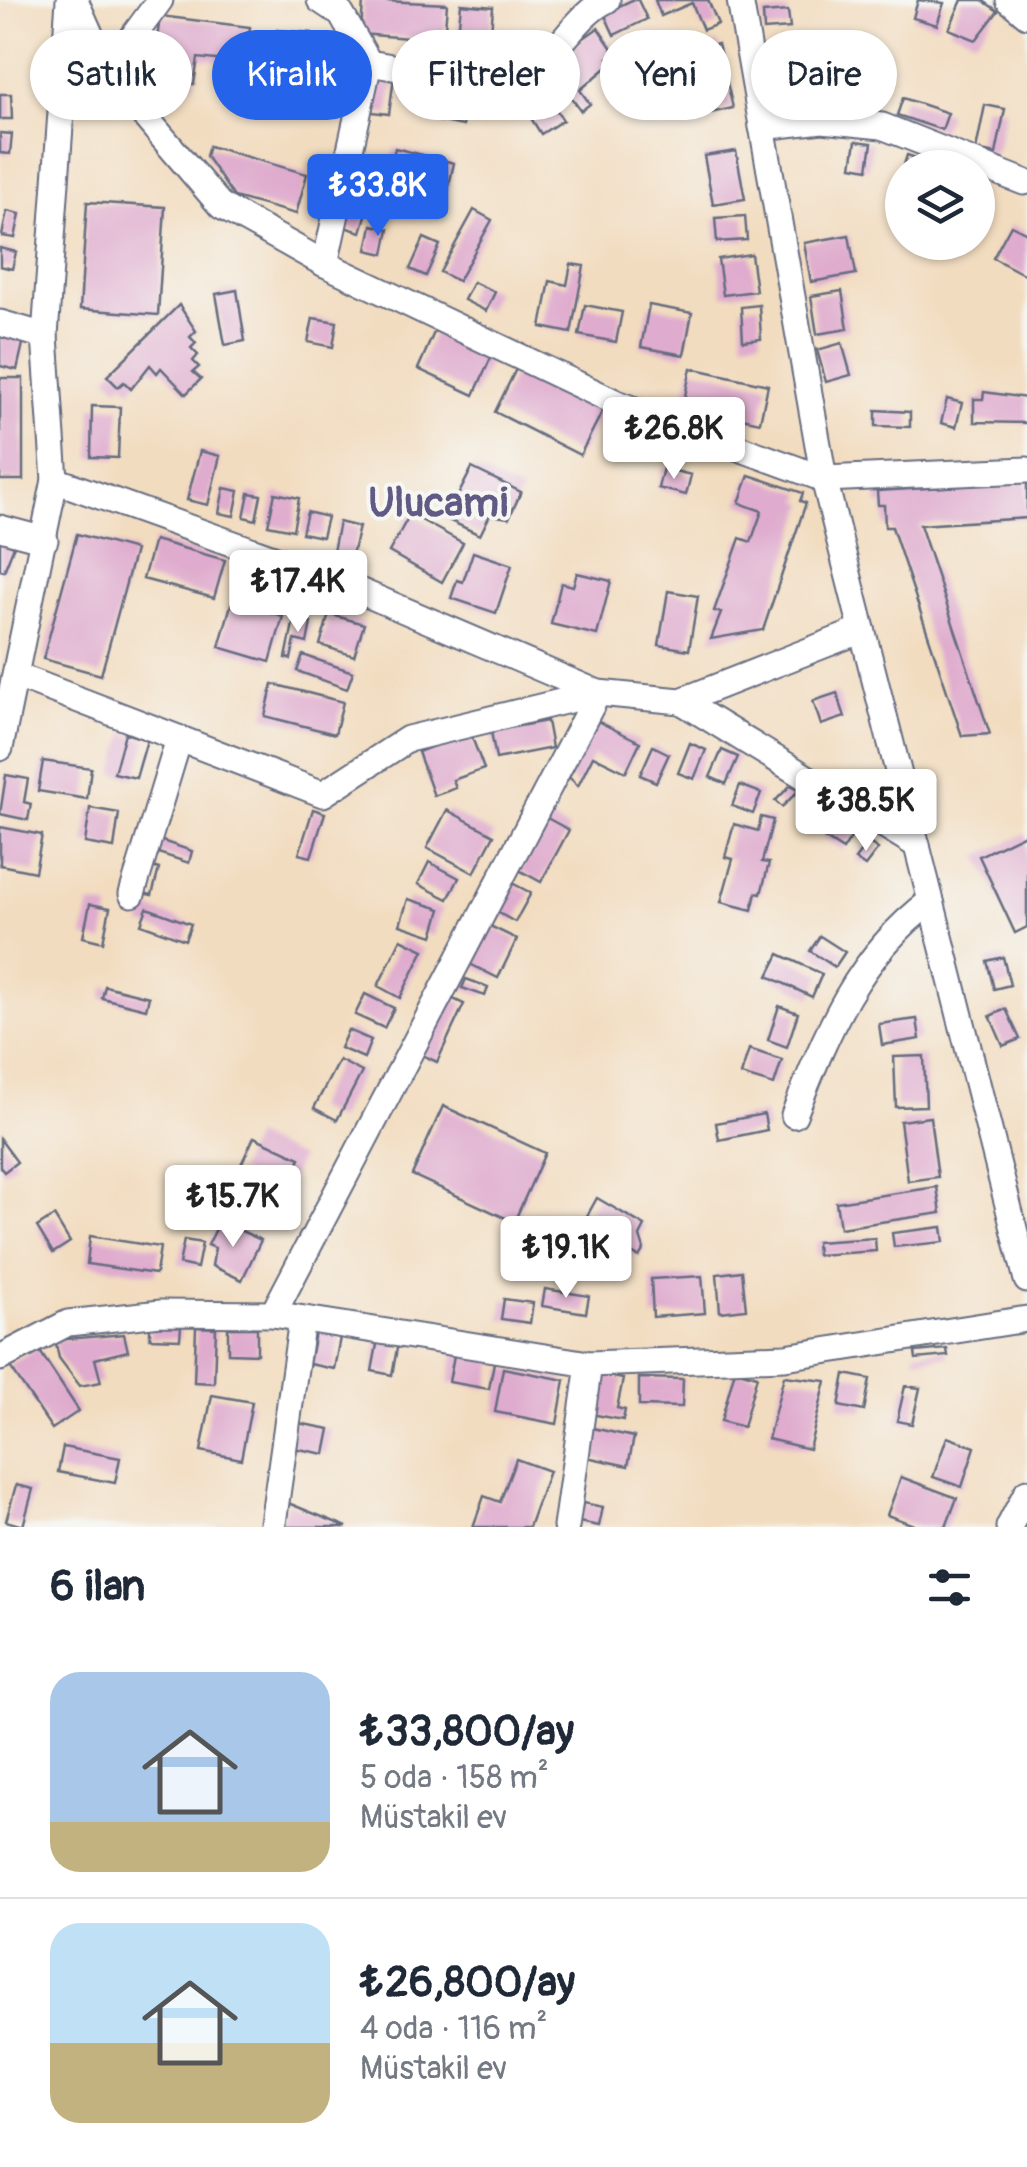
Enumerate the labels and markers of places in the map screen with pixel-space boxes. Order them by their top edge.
pin: ₺33.8K [297,154,459,239]
pin: ₺26.8K [593,397,755,482]
pin: ₺17.4K [217,550,379,635]
pin: ₺38.5K [785,769,947,854]
pin: ₺15.7K [152,1165,314,1250]
pin: ₺19.1K [485,1216,647,1301]

